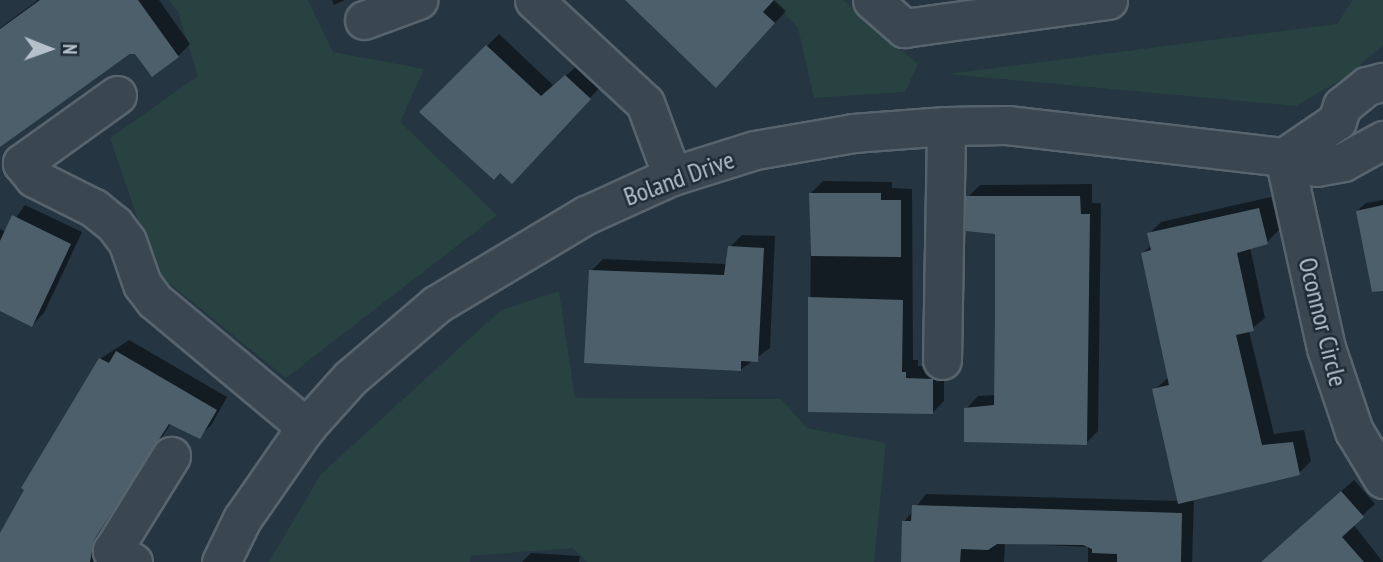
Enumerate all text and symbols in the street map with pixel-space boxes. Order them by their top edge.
north arrow [14,14,84,84]
text: N [58,44,82,55]
street label: Boland Drive [619,144,739,212]
street label: Oconnor Circle [1292,254,1354,390]

